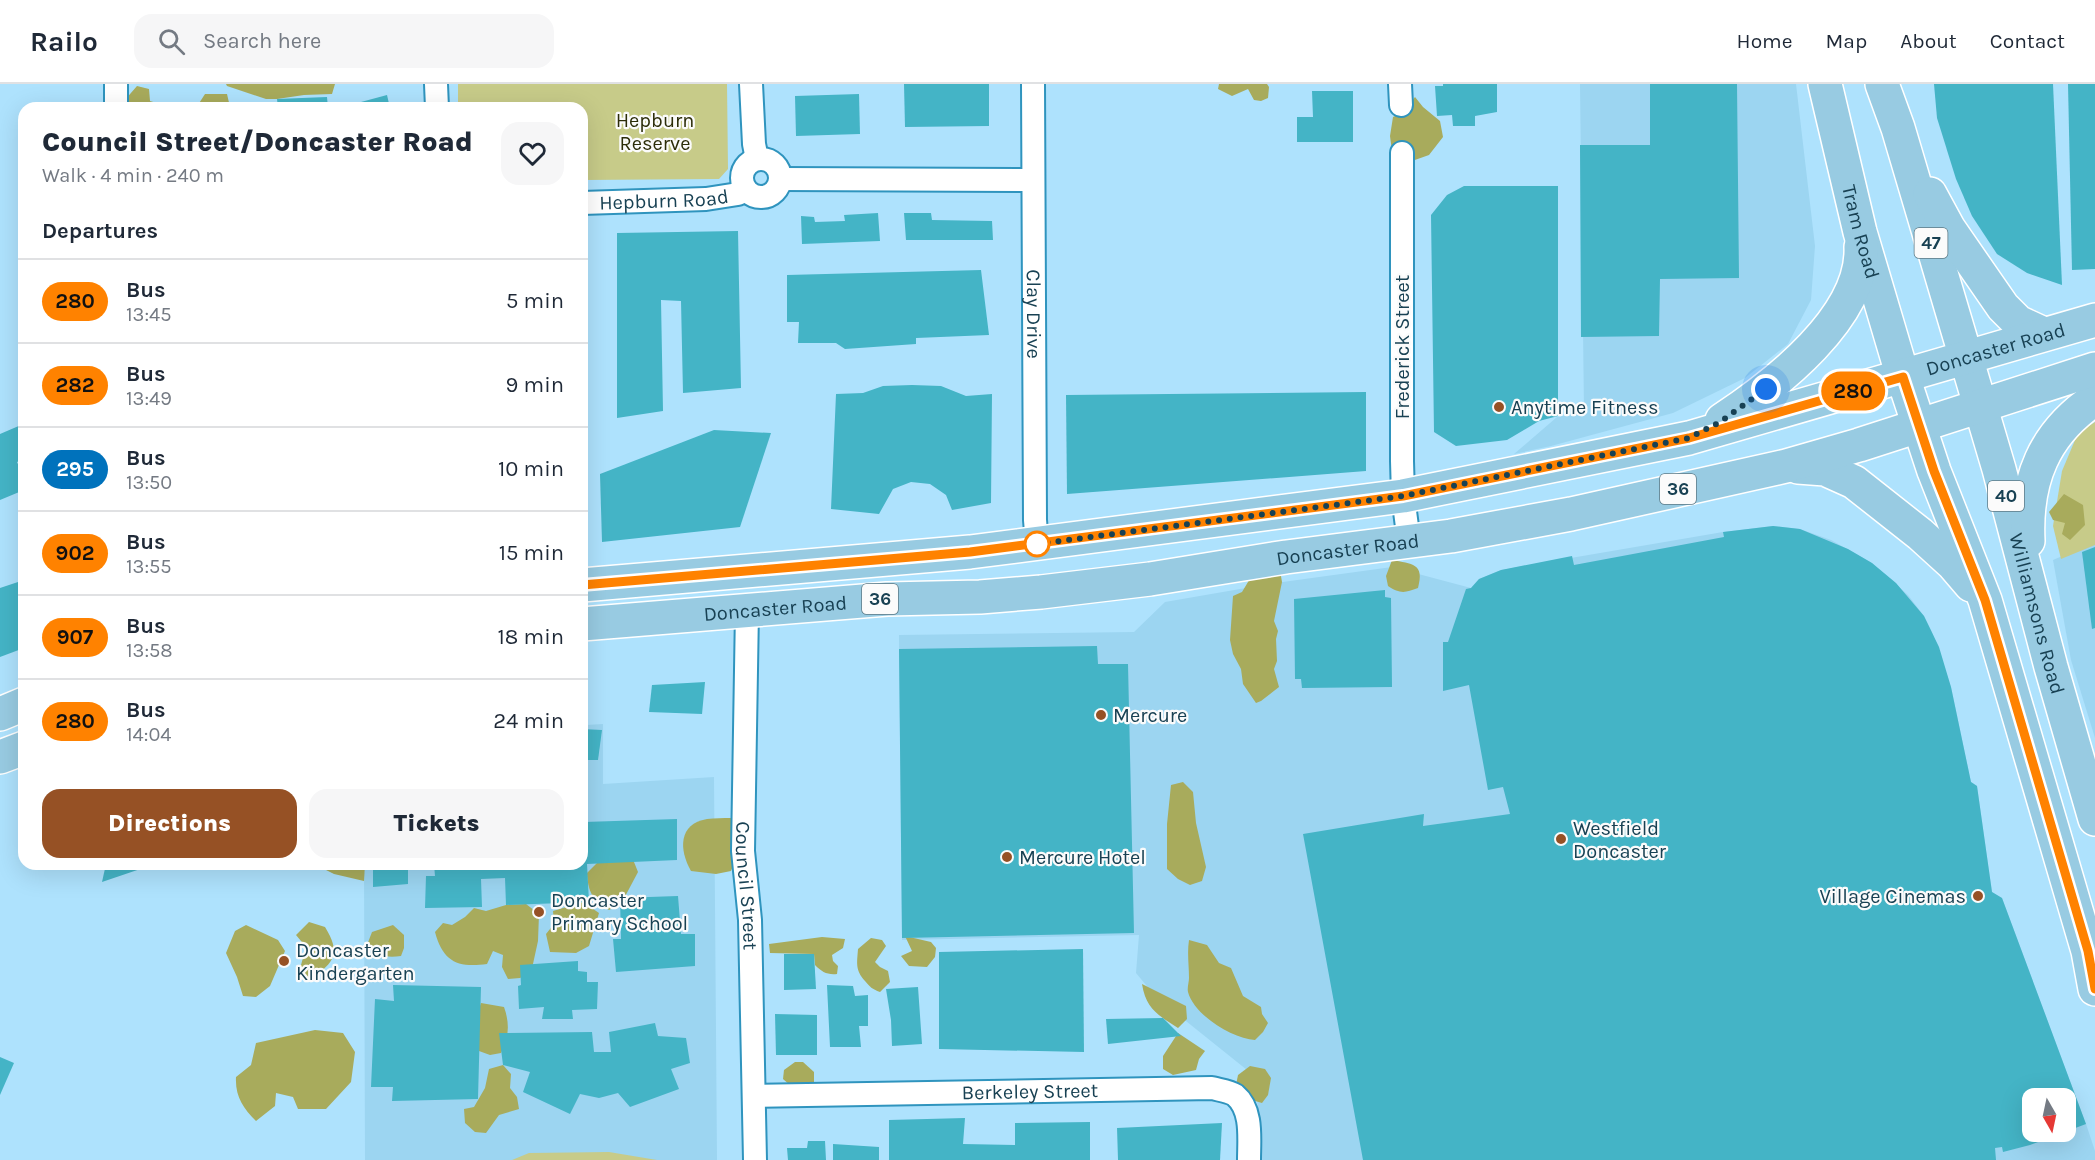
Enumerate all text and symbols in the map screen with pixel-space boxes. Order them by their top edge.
search box [134,14,554,68]
text: Railo [30,25,98,58]
icon: search [155,25,188,58]
text: Search here [203,28,321,54]
text: Home [1737,29,1793,53]
text: Map [1826,29,1867,53]
text: About [1900,29,1957,53]
text: Contact [1990,29,2065,53]
park label: Hepburn Reserve [616,109,694,155]
button: heart [501,122,564,185]
text: Council Street/Doncaster Road [42,125,473,158]
text: Walk · 4 min · 240 m [42,164,224,187]
street label: Tram Road [1837,183,1884,282]
street label: Hepburn Road [599,185,730,214]
text: Departures [42,218,158,244]
road number: 47 [1914,228,1948,258]
street label: Clay Drive [1022,269,1045,359]
street label: Frederick Street [1391,274,1414,419]
text: Bus [126,277,166,303]
text: 5 min [506,288,564,314]
text: 280 [55,289,95,313]
text: 13:45 [126,303,172,326]
street label: Doncaster Road [1923,318,2068,381]
text: Bus [126,361,166,387]
text: 9 min [506,372,564,398]
line badge: 280 [1818,372,1888,410]
text: 282 [56,373,95,397]
your location [1751,374,1781,404]
text: 280 [1833,379,1873,403]
text: 13:49 [126,387,172,410]
place label: Anytime Fitness [1511,396,1658,419]
marker: Anytime Fitness [1492,400,1506,414]
text: Bus [126,445,166,471]
text: 10 min [498,456,564,482]
text: 295 [56,457,94,481]
text: 13:50 [126,471,172,494]
road number: 36 [1660,474,1696,504]
road number: 40 [1988,481,2024,511]
text: Bus [126,529,166,555]
street label: Doncaster Road [1275,529,1421,570]
unlabelled marker [1024,531,1050,557]
street label: Williamsons Road [2004,531,2069,697]
text: 15 min [499,540,564,566]
text: 902 [56,541,94,565]
text: 13:55 [126,555,172,578]
road number: 36 [862,584,898,614]
street label: Doncaster Road [703,591,848,626]
text: Bus [126,613,166,639]
text: 18 min [498,624,564,650]
text: 907 [57,625,93,649]
text: 13:58 [126,639,173,662]
text: Bus [126,697,166,723]
place label: Mercure [1113,704,1187,727]
text: 24 min [493,708,564,734]
marker: Mercure [1094,708,1108,722]
text: 280 [55,709,95,733]
text: 14:04 [126,723,171,746]
button: Directions [42,789,297,858]
button: Tickets [309,789,564,858]
place label: Westfield Doncaster [1573,817,1667,863]
street label: Council Street [731,821,762,951]
marker: Westfield Doncaster [1554,832,1568,846]
place label: Mercure Hotel [1019,846,1146,869]
marker: Mercure Hotel [1000,850,1014,864]
place label: Village Cinemas [1819,885,1966,908]
place label: Doncaster Primary School [551,889,688,935]
marker: Village Cinemas [1971,889,1985,903]
marker: Doncaster Primary School [532,905,546,919]
place label: Doncaster Kindergarten [296,939,415,985]
marker: Doncaster Kindergarten [277,954,291,968]
street label: Berkeley Street [962,1079,1099,1104]
north arrow [2022,1088,2076,1142]
map controls [2022,1088,2076,1142]

